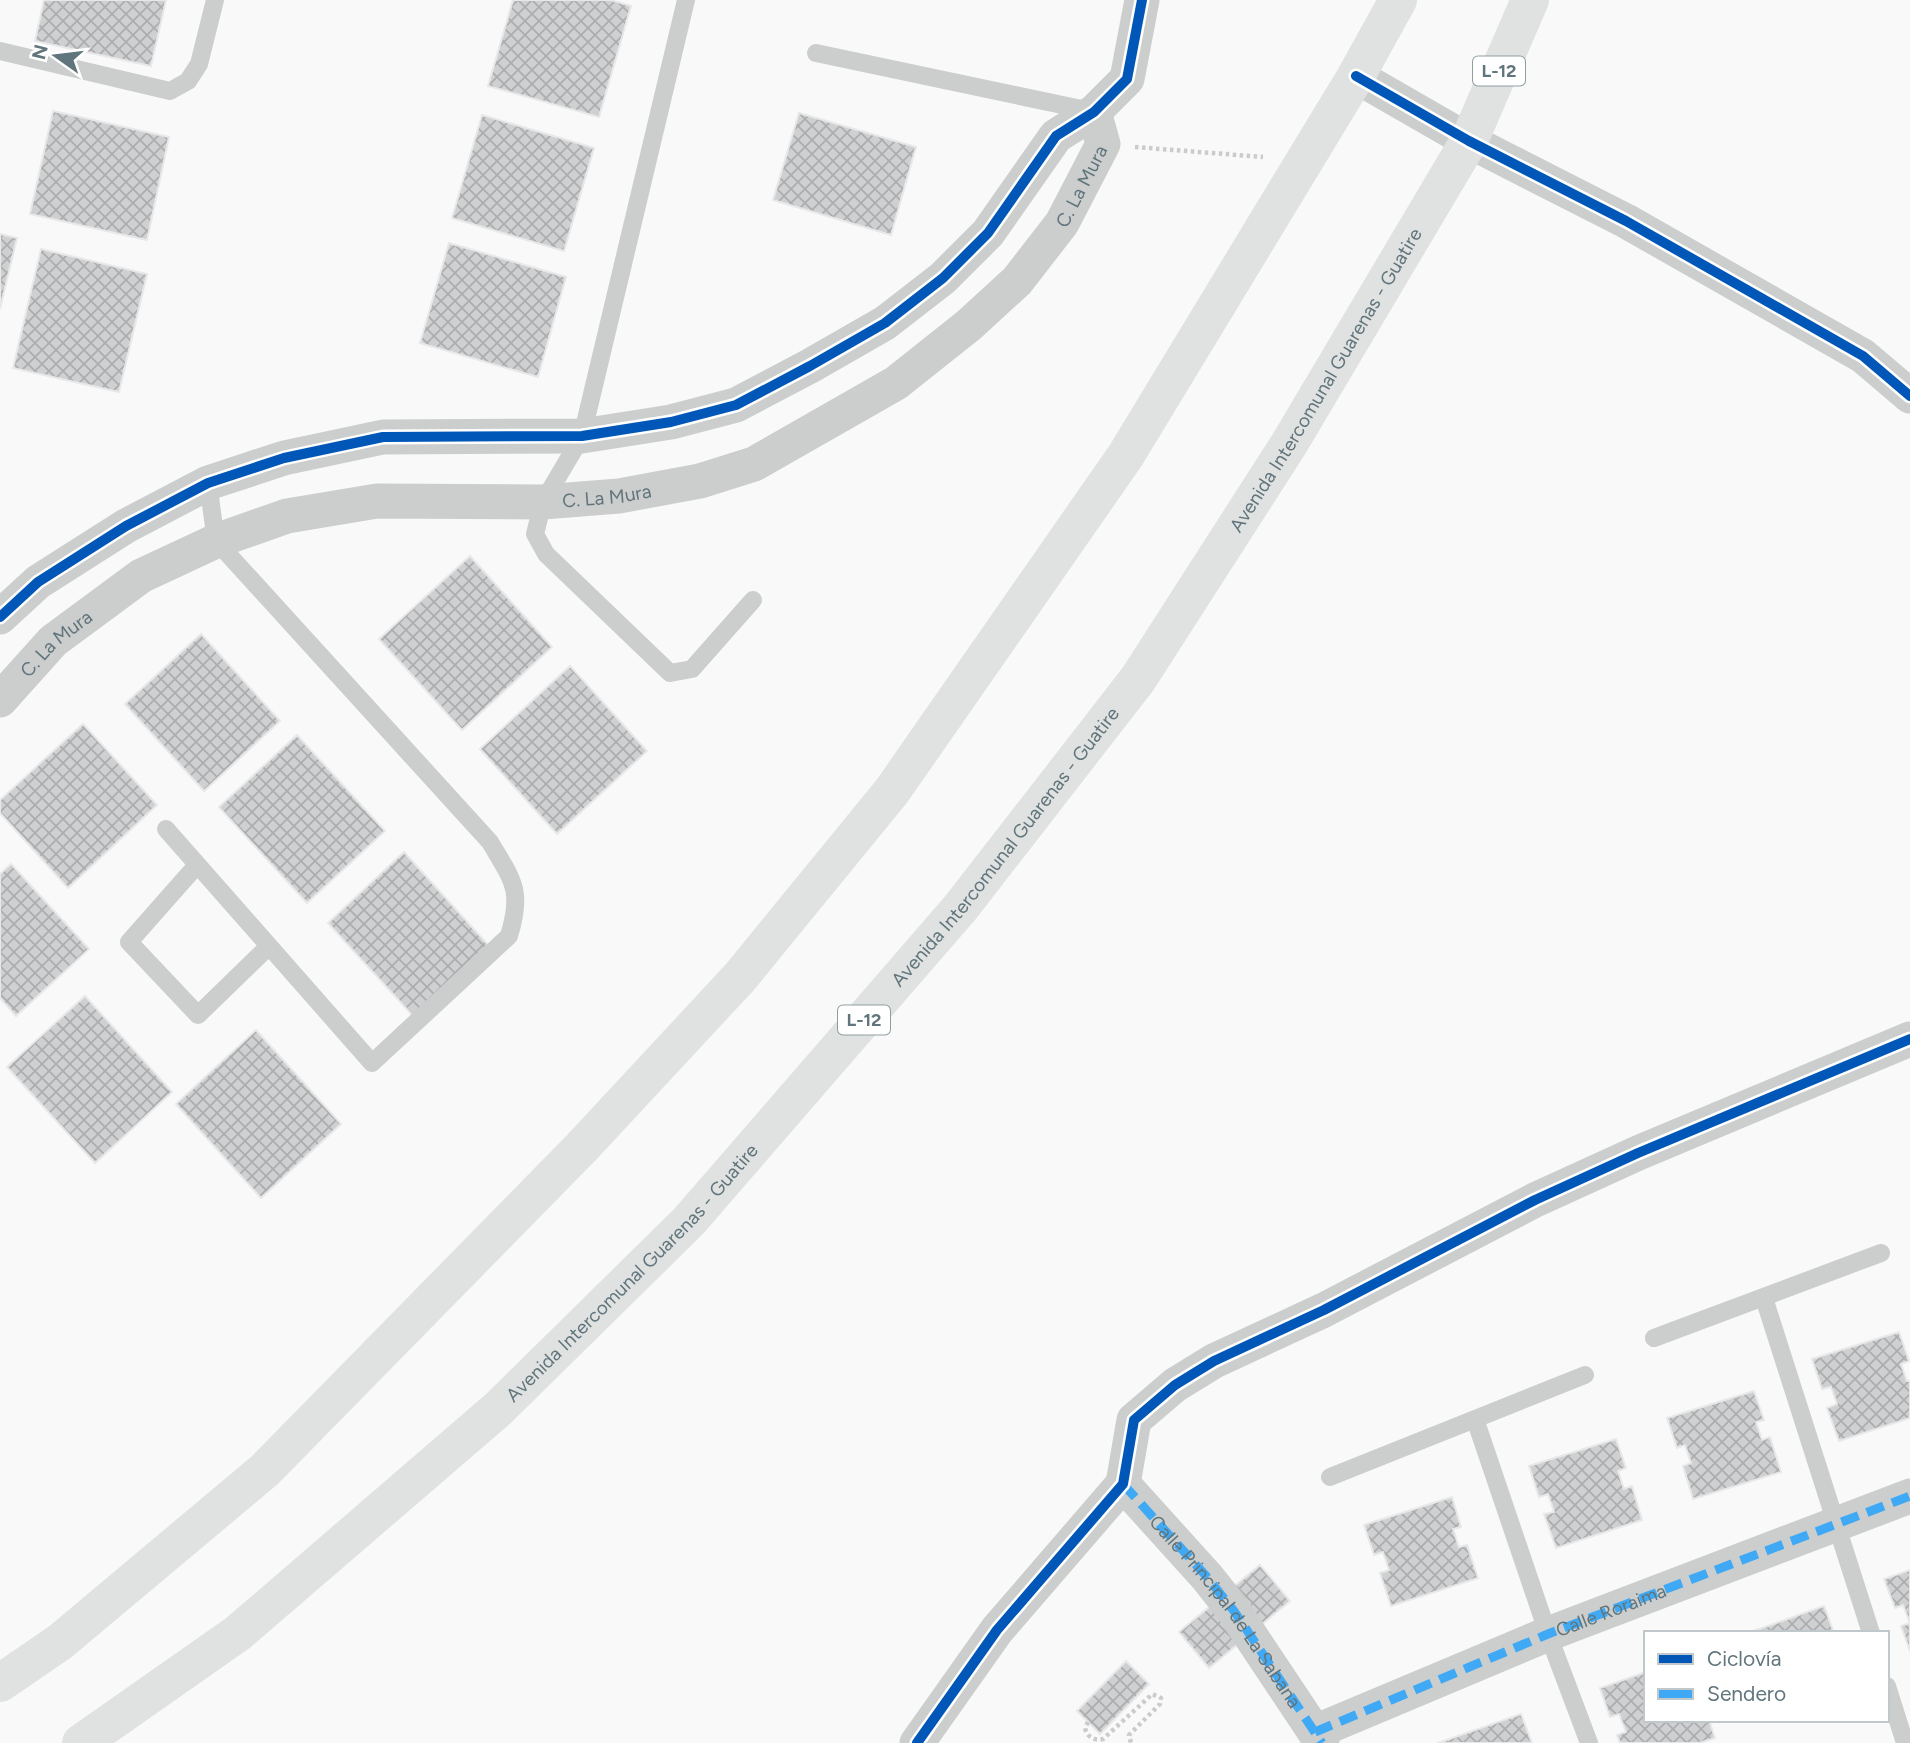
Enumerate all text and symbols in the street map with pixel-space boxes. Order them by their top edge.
north arrow [21,21,91,91]
text: N [27,42,53,62]
road number: L-12 [1473,56,1525,86]
street label: C. La Mura [1051,141,1112,231]
street label: Avenida Intercomunal Guarenas - Guatire [1225,224,1427,536]
street label: C. La Mura [561,479,653,512]
street label: C. La Mura [15,605,97,682]
street label: Avenida Intercomunal Guarenas - Guatire [886,702,1124,991]
road number: L-12 [838,1006,890,1035]
street label: Avenida Intercomunal Guarenas - Guatire [501,1139,763,1407]
street label: Calle Principal de La Sabana [1145,1510,1306,1712]
street label: Calle Roraima [1553,1579,1669,1642]
legend [1644,1631,1889,1722]
text: Ciclovía [1707,1646,1781,1671]
text: Sendero [1707,1681,1786,1706]

